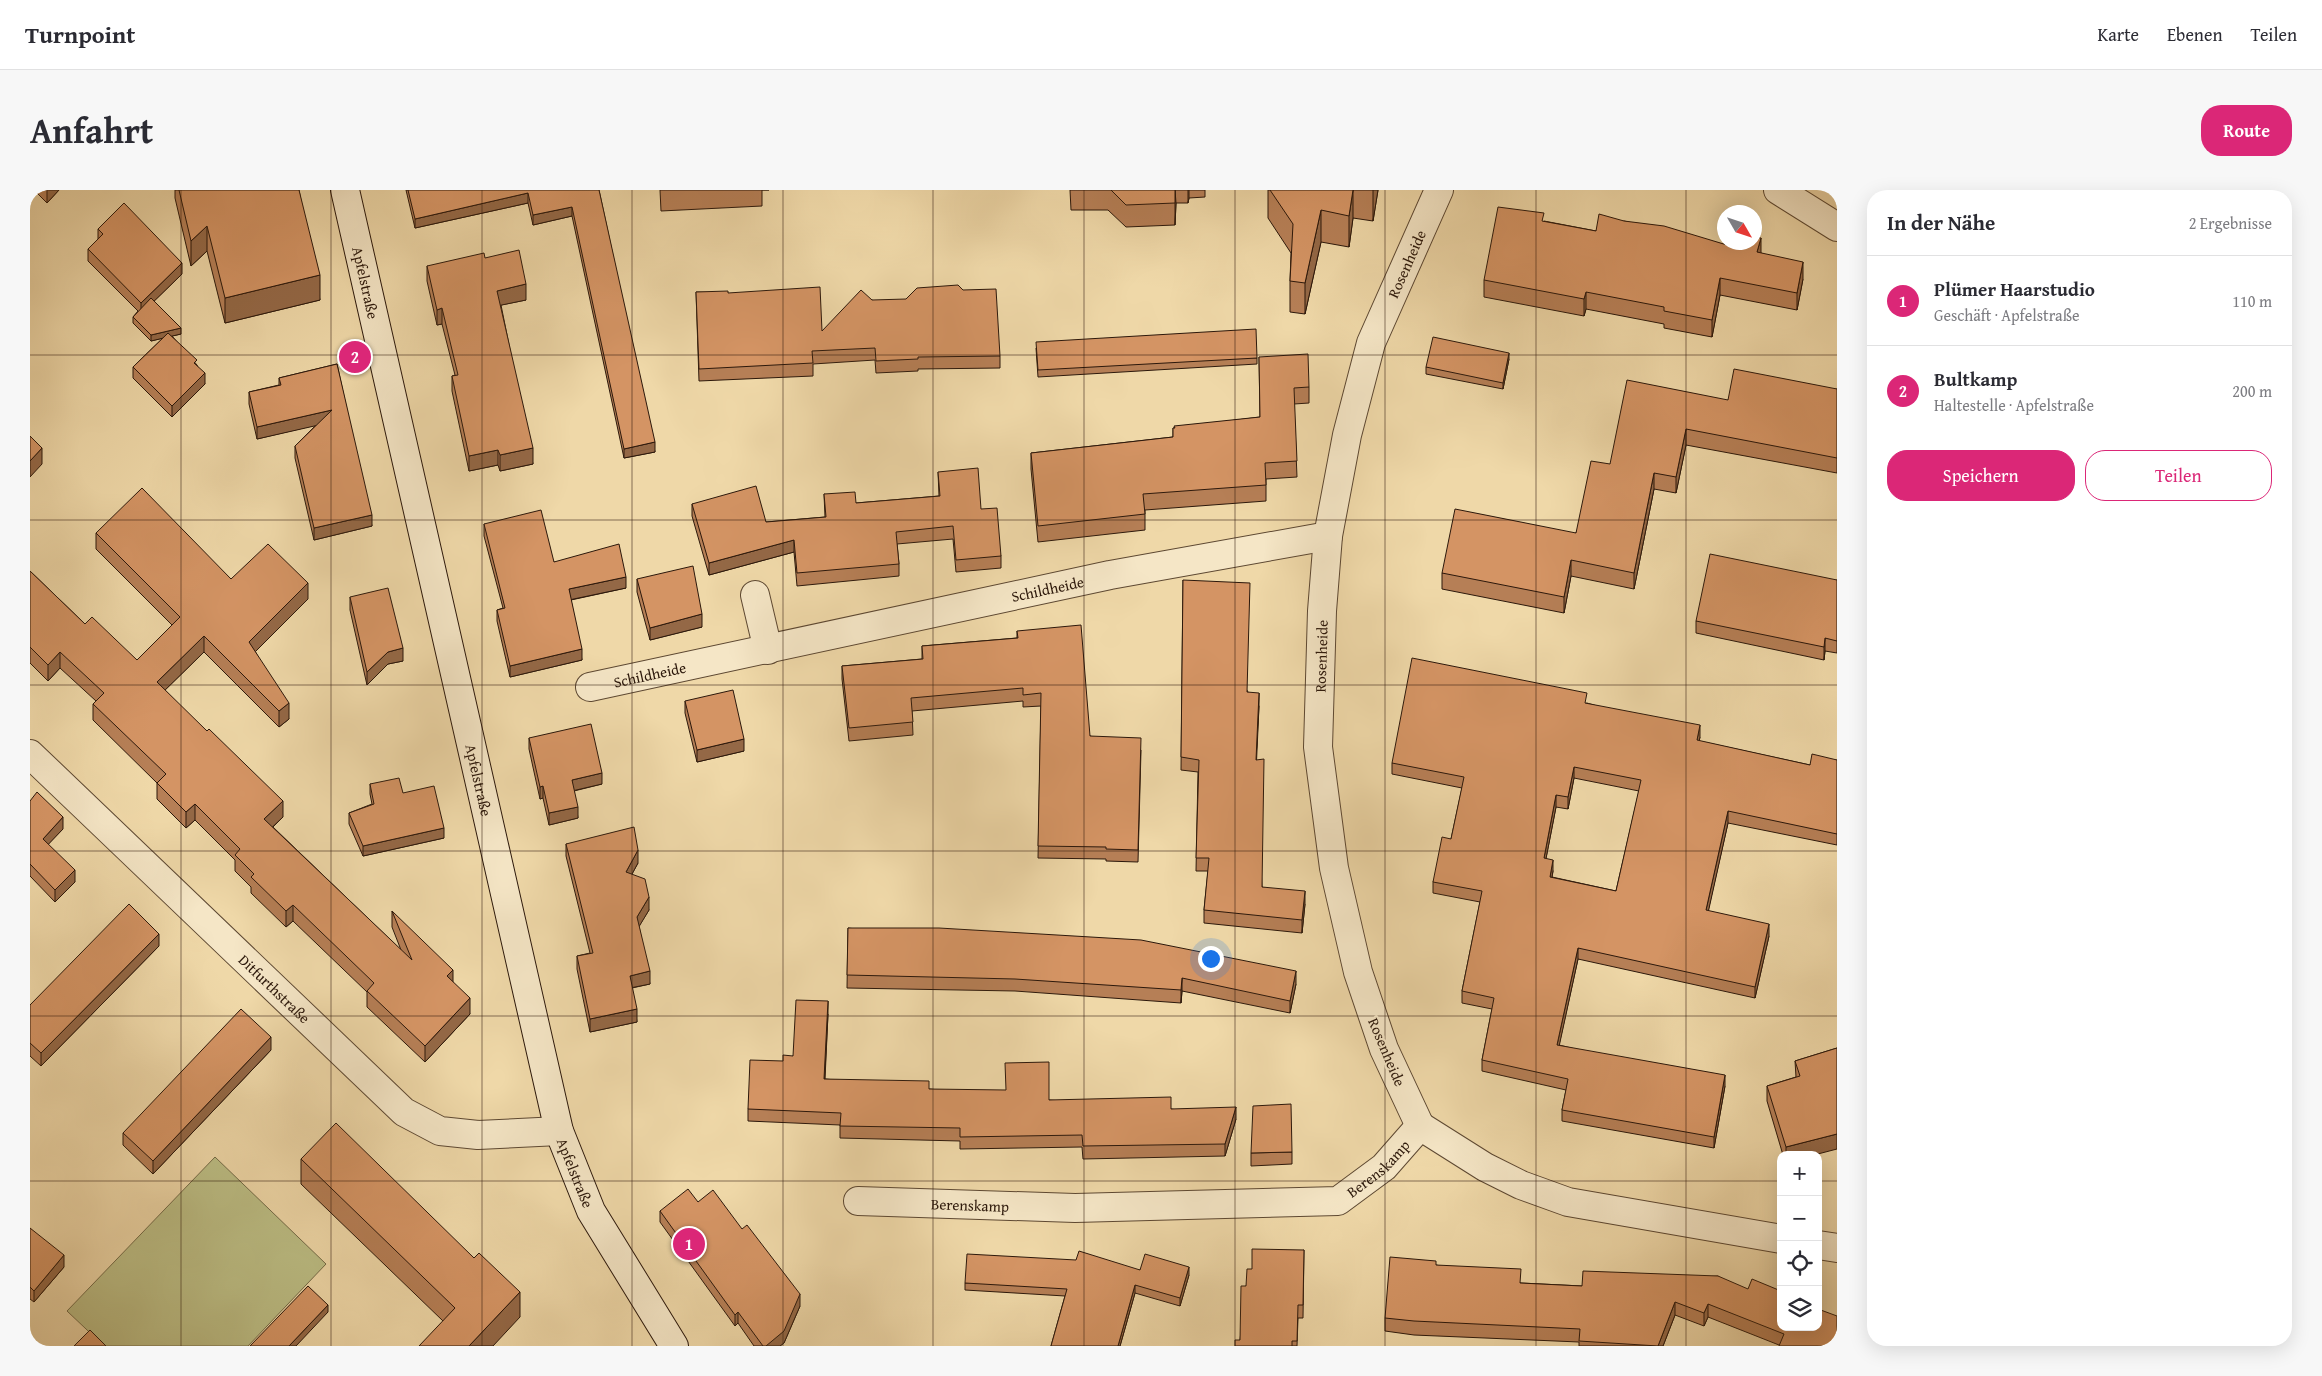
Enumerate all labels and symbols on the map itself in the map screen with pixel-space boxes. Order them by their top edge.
north arrow [1717,205,1762,250]
street label: Rosenheide [1382,226,1431,301]
street label: Apfelstraße [348,244,384,321]
pin: 2 [339,338,371,376]
street label: Schildheide [1009,570,1086,606]
street label: Rosenheide [1309,620,1332,693]
street label: Schildheide [612,656,688,692]
street label: Apfelstraße [461,742,498,818]
your location [1198,946,1224,972]
street label: Ditfurthstraße [234,949,315,1028]
street label: Rosenheide [1363,1015,1411,1089]
street label: Apfelstraße [552,1135,599,1211]
street label: Berenskamp [1342,1135,1414,1202]
street label: Berenskamp [931,1193,1009,1216]
pin: 1 [673,1225,705,1263]

